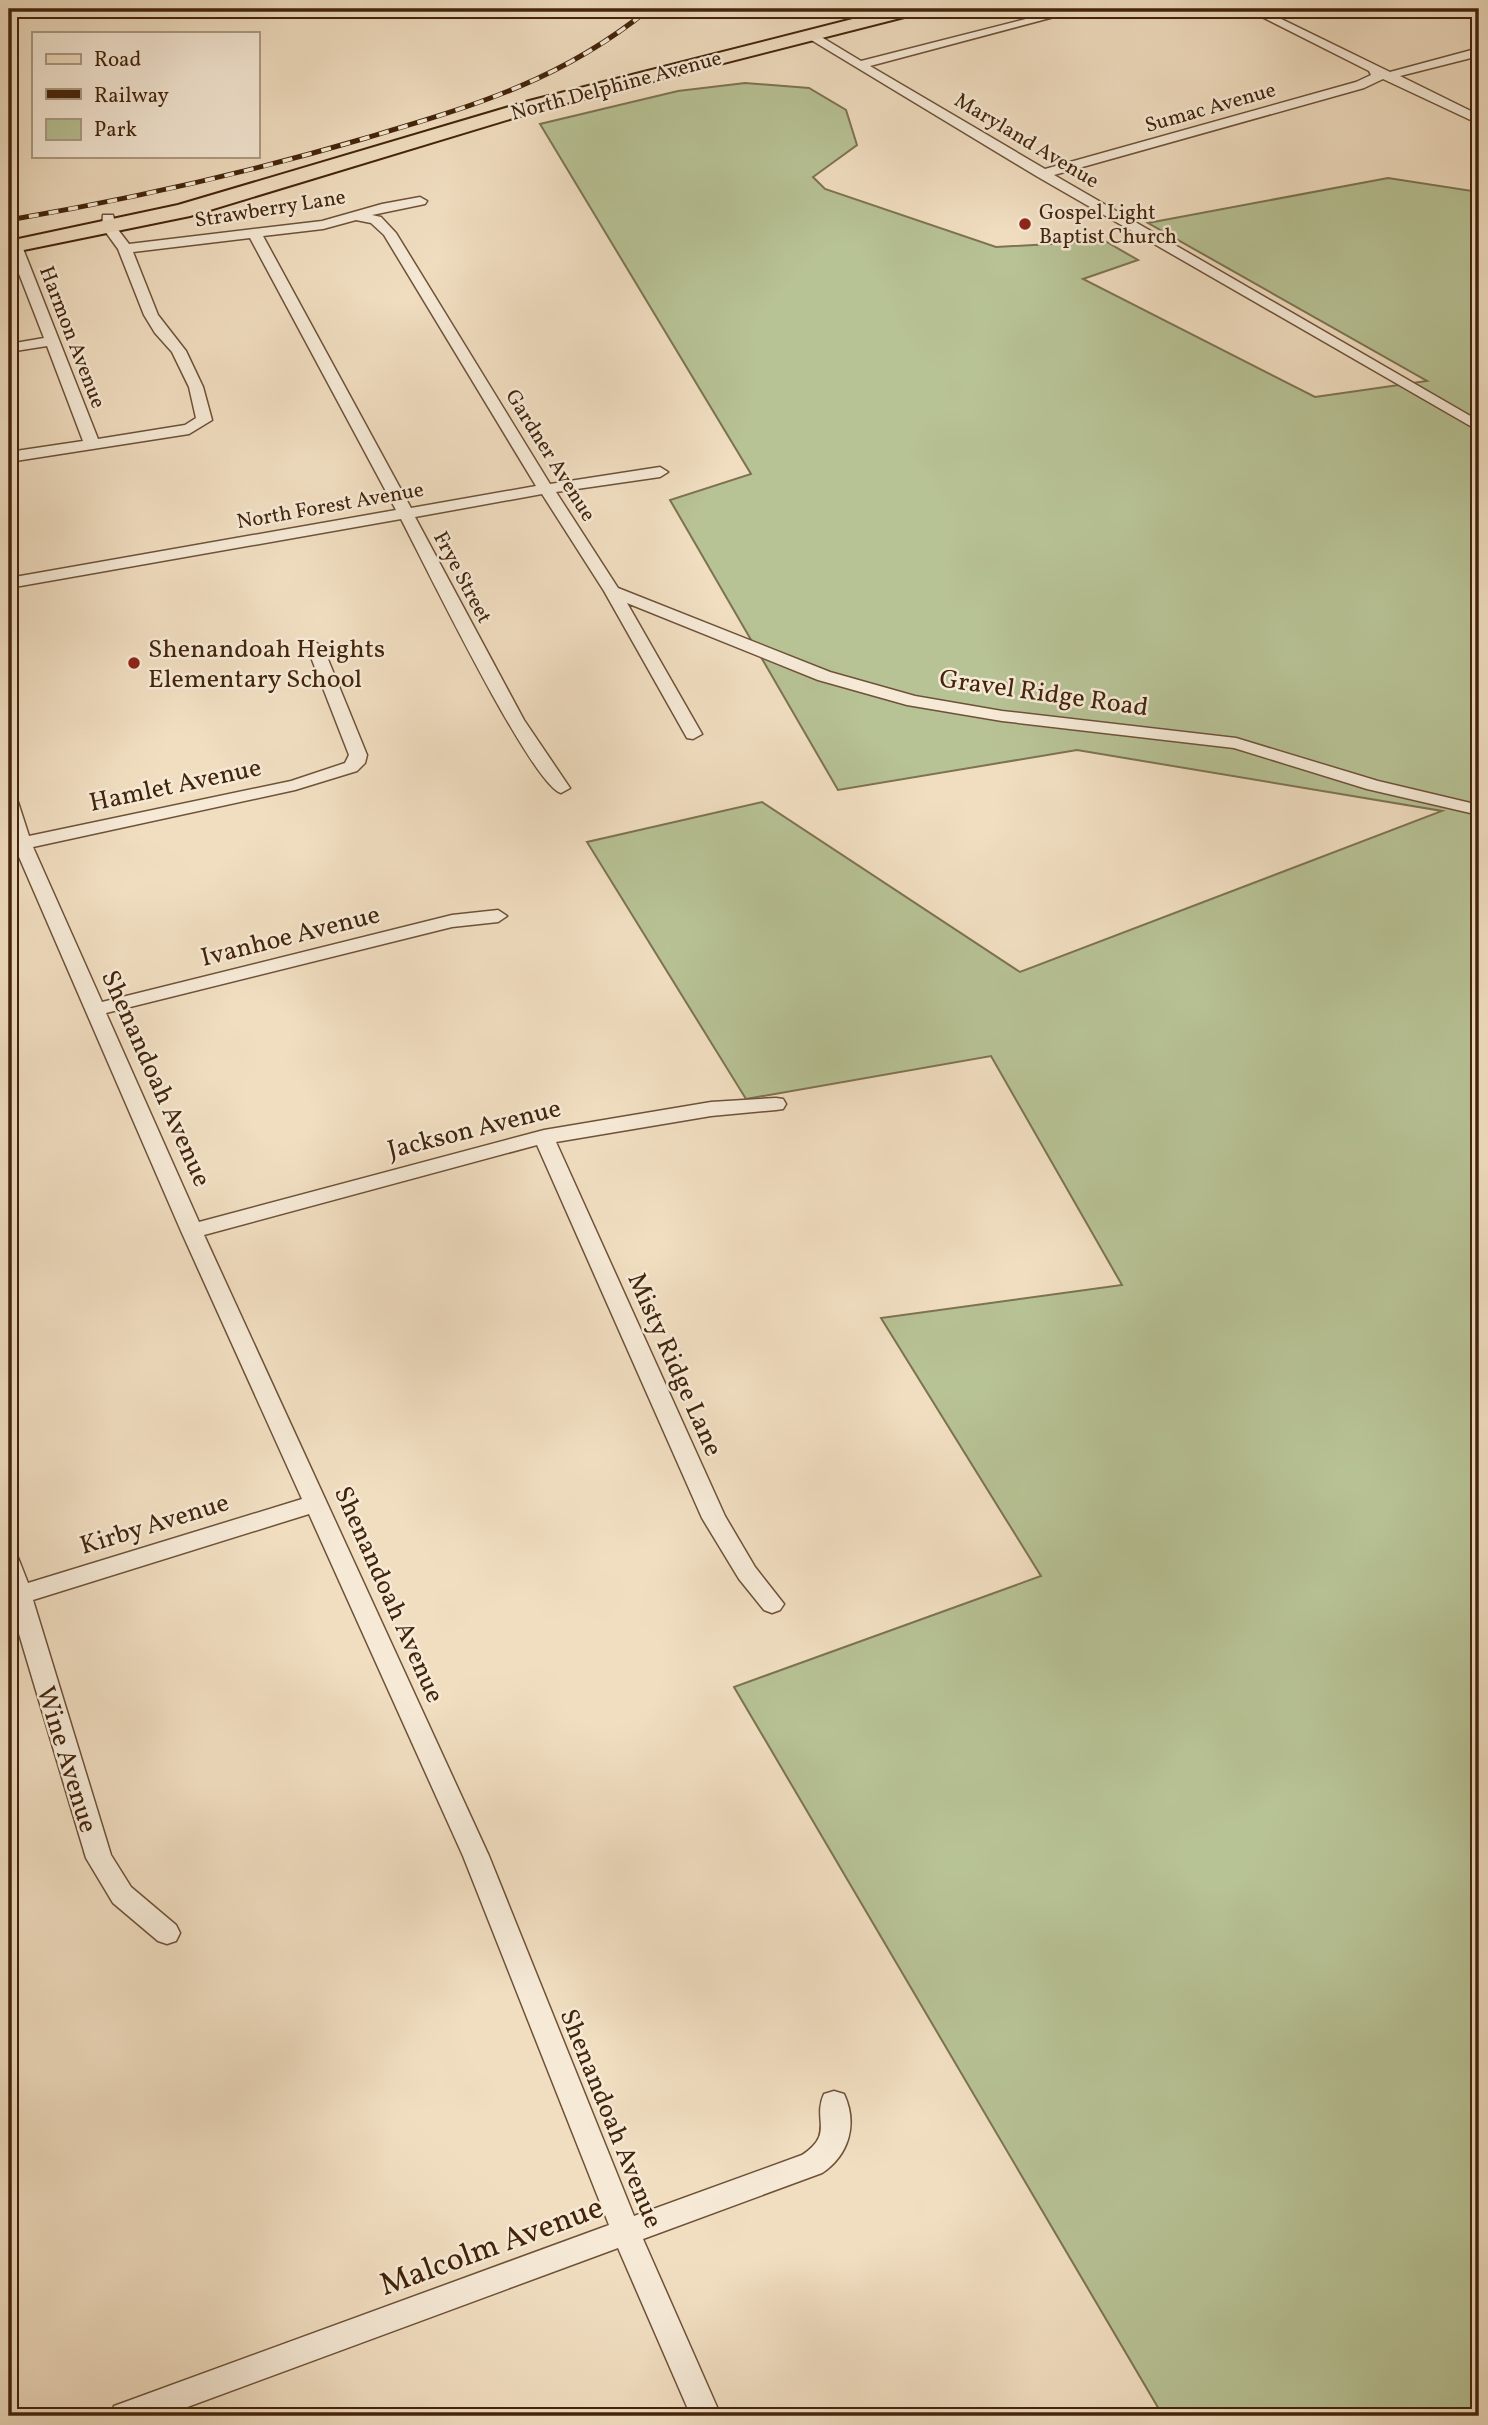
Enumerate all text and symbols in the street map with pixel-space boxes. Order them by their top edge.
legend [32,32,259,158]
street label: North Delphine Avenue [508,44,725,129]
text: Road [94,46,141,75]
street label: Sumac Avenue [1142,76,1279,141]
text: Railway [94,82,170,111]
street label: Maryland Avenue [948,87,1104,196]
text: Park [94,116,137,145]
street label: Strawberry Lane [193,183,348,236]
place label: Gospel Light Baptist Church [1039,199,1177,252]
marker: Gospel Light Baptist Church [1017,216,1033,232]
street label: Harmon Avenue [31,262,112,413]
street label: Gardner Avenue [498,384,602,527]
street label: North Forest Avenue [234,476,426,537]
street label: Frye Street [425,527,498,629]
place label: Shenandoah Heights Elementary School [148,632,385,698]
marker: Shenandoah Heights Elementary School [126,655,142,671]
street label: Gravel Ridge Road [937,661,1151,726]
street label: Hamlet Avenue [86,750,265,822]
street label: Ivanhoe Avenue [197,897,384,977]
street label: Shenandoah Avenue [91,965,219,1193]
street label: Jackson Avenue [384,1091,565,1169]
street label: Misty Ridge Lane [618,1267,731,1462]
street label: Shenandoah Avenue [324,1481,452,1709]
street label: Kirby Avenue [76,1485,233,1565]
street label: Wine Avenue [27,1682,105,1837]
street label: Shenandoah Avenue [550,2004,671,2234]
street label: Malcolm Avenue [374,2187,610,2309]

